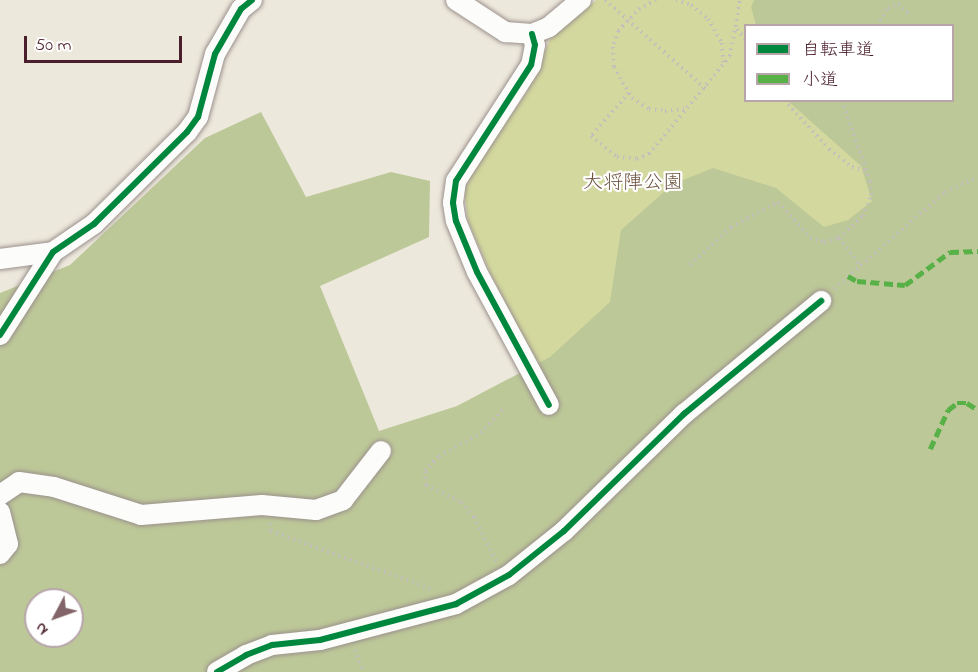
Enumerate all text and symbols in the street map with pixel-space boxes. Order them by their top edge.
scale bar [27,24,184,62]
legend [744,24,954,102]
text: 50 m [35,33,72,59]
text: 自転車道 [802,38,874,64]
text: 小道 [802,68,838,94]
park label: 大将陣公園 [583,171,683,195]
north arrow [24,588,84,648]
text: N [29,617,55,640]

